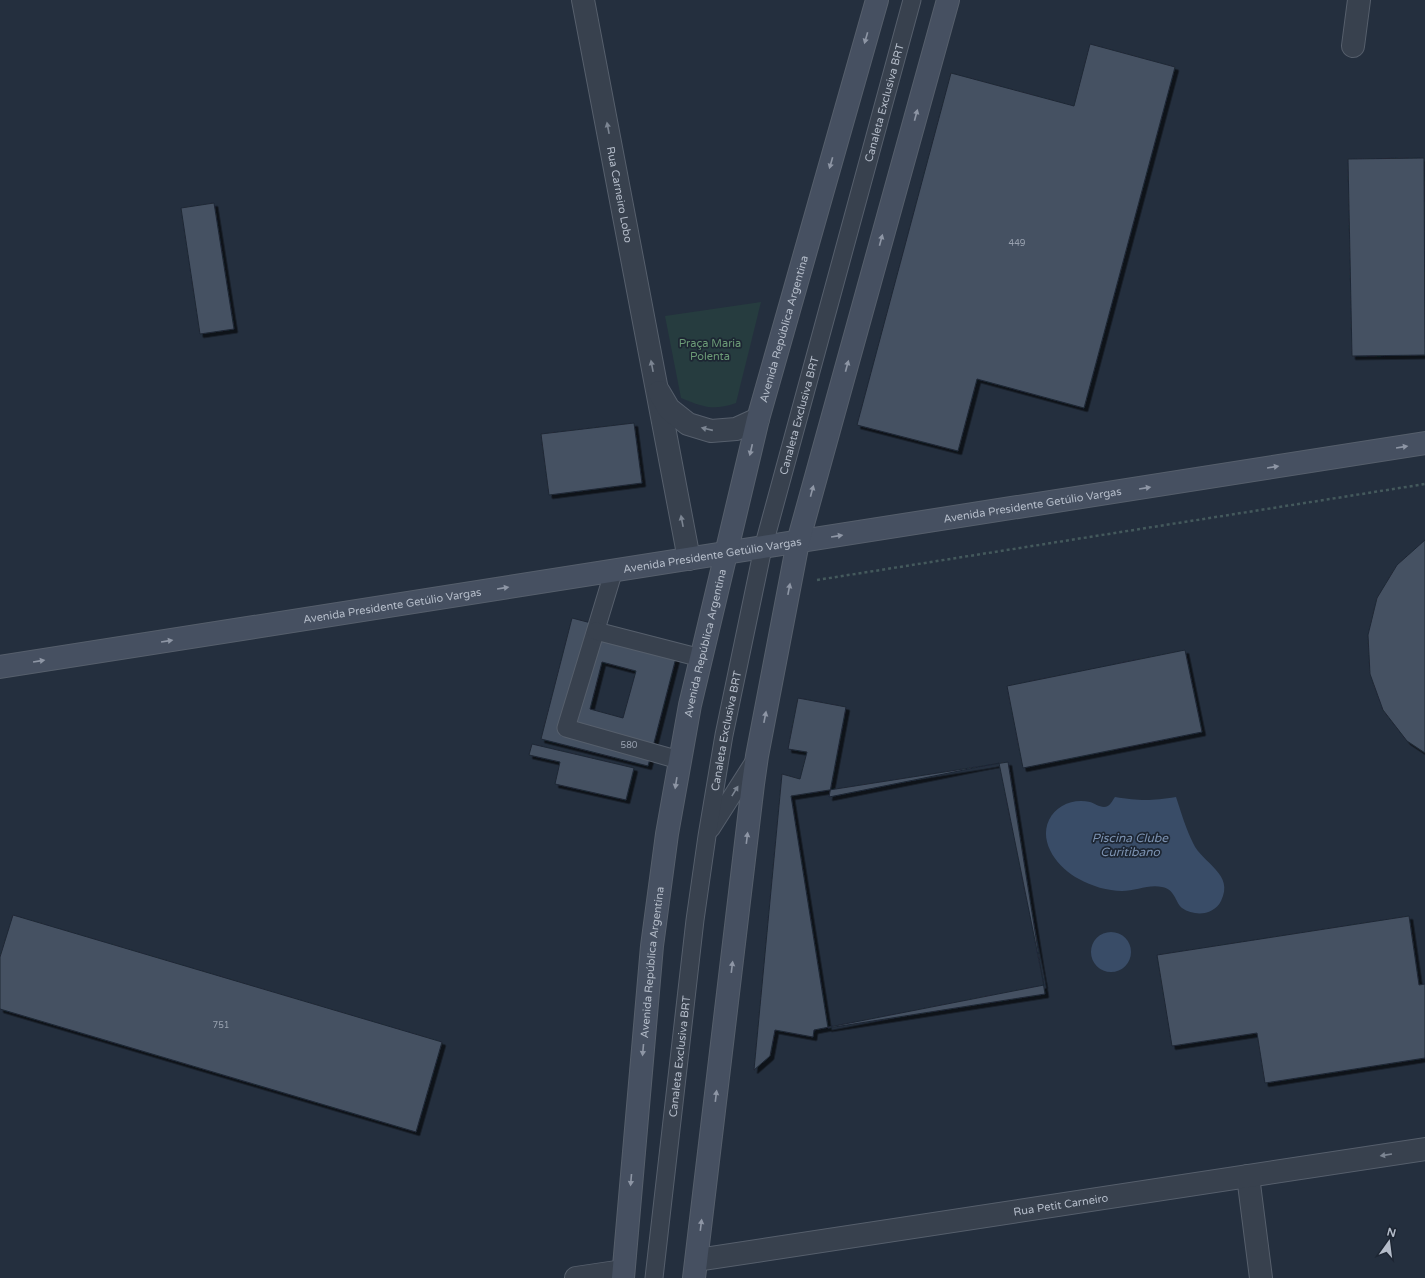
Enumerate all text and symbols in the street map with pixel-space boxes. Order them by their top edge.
one-way arrow [863,32,869,44]
street label: Canaleta Exclusiva BRT [862,42,907,164]
one-way arrow [913,109,919,121]
one-way arrow [604,122,610,134]
street label: Rua Carneiro Lobo [604,145,635,244]
one-way arrow [828,157,834,169]
one-way arrow [878,234,884,246]
house number: 449 [1009,238,1026,249]
street label: Avenida República Argentina [757,254,811,404]
park label: Praça Maria Polenta [679,337,741,363]
street label: Canaleta Exclusiva BRT [777,355,822,476]
one-way arrow [649,359,655,372]
one-way arrow [844,359,850,371]
one-way arrow [701,426,713,432]
one-way arrow [747,443,753,456]
one-way arrow [1395,444,1408,450]
one-way arrow [1267,464,1279,470]
one-way arrow [1139,484,1151,490]
one-way arrow [809,485,815,497]
street label: Avenida Presidente Getúlio Vargas [942,485,1122,526]
one-way arrow [679,515,685,527]
one-way arrow [830,533,843,539]
street label: Avenida Presidente Getúlio Vargas [622,535,802,576]
street label: Avenida República Argentina [682,568,729,718]
one-way arrow [786,583,792,596]
street label: Avenida Presidente Getúlio Vargas [302,585,482,626]
one-way arrow [497,585,509,591]
one-way arrow [161,638,173,644]
one-way arrow [32,658,45,664]
street label: Canaleta Exclusiva BRT [709,669,744,792]
one-way arrow [762,711,768,723]
house number: 580 [621,740,638,751]
one-way arrow [672,777,678,789]
one-way arrow [731,786,739,796]
water label: Piscina Clube Curitibano [1092,831,1169,859]
one-way arrow [744,832,750,844]
street label: Avenida República Argentina [638,886,667,1039]
one-way arrow [728,961,735,973]
street label: Canaleta Exclusiva BRT [666,995,693,1118]
house number: 751 [213,1020,229,1031]
one-way arrow [639,1044,646,1056]
one-way arrow [713,1090,719,1102]
one-way arrow [1380,1152,1393,1158]
one-way arrow [628,1174,635,1186]
street label: Rua Petit Carneiro [1013,1191,1109,1219]
one-way arrow [698,1219,704,1232]
north arrow [1369,1222,1409,1262]
text: N [1385,1225,1397,1240]

